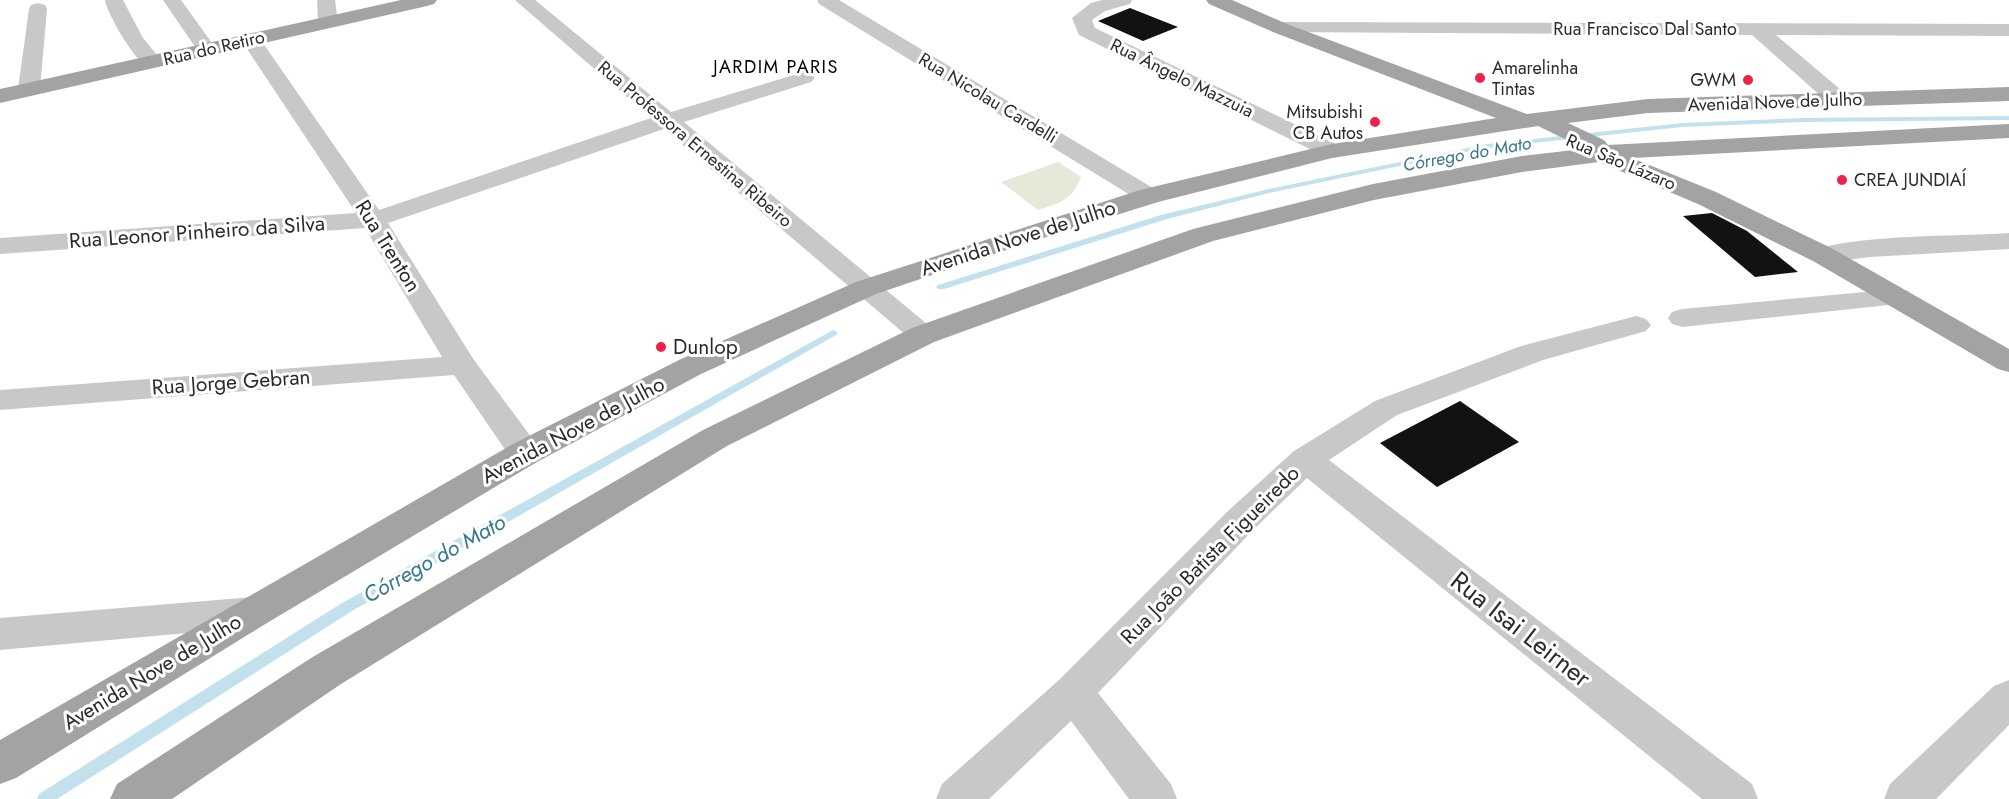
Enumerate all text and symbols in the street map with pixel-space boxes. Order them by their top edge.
street label: Rua Francisco Dal Santo [1553,16,1737,42]
street label: Rua do Retiro [161,24,267,72]
street label: Rua Ângelo Mazzuia [1106,32,1258,124]
street label: Rua Nicolau Cardelli [914,46,1062,150]
district label: JARDIM PARIS [711,54,839,80]
street label: Rua Professora Ernestina Ribeiro [592,55,798,233]
place label: Amarelinha Tintas [1492,55,1578,102]
place label: GWM [1690,67,1736,93]
marker: Amarelinha Tintas [1473,71,1487,85]
marker: GWM [1741,73,1755,87]
street label: Avenida Nove de Julho [1687,86,1863,118]
place label: Mitsubishi CB Autos [1286,99,1363,146]
marker: Mitsubishi CB Autos [1368,115,1382,129]
street label: Rua São Lázaro [1562,127,1680,197]
water label: Córrego do Mato [1401,130,1534,178]
place label: CREA JUNDIAÍ [1854,167,1967,193]
marker: CREA JUNDIAÍ [1835,173,1849,187]
street label: Avenida Nove de Julho [917,192,1119,284]
street label: Rua Trenton [348,194,428,298]
street label: Rua Leonor Pinheiro da Silva [68,208,326,256]
place label: Dunlop [673,332,738,362]
marker: Dunlop [654,340,668,354]
street label: Rua Jorge Gebran [151,361,311,403]
street label: Avenida Nove de Julho [476,369,670,491]
street label: Rua João Batista Figueiredo [1114,459,1306,651]
water label: Córrego do Mato [357,505,511,610]
street label: Rua Isai Leirner [1443,562,1599,696]
street label: Avenida Nove de Julho [57,607,247,737]

